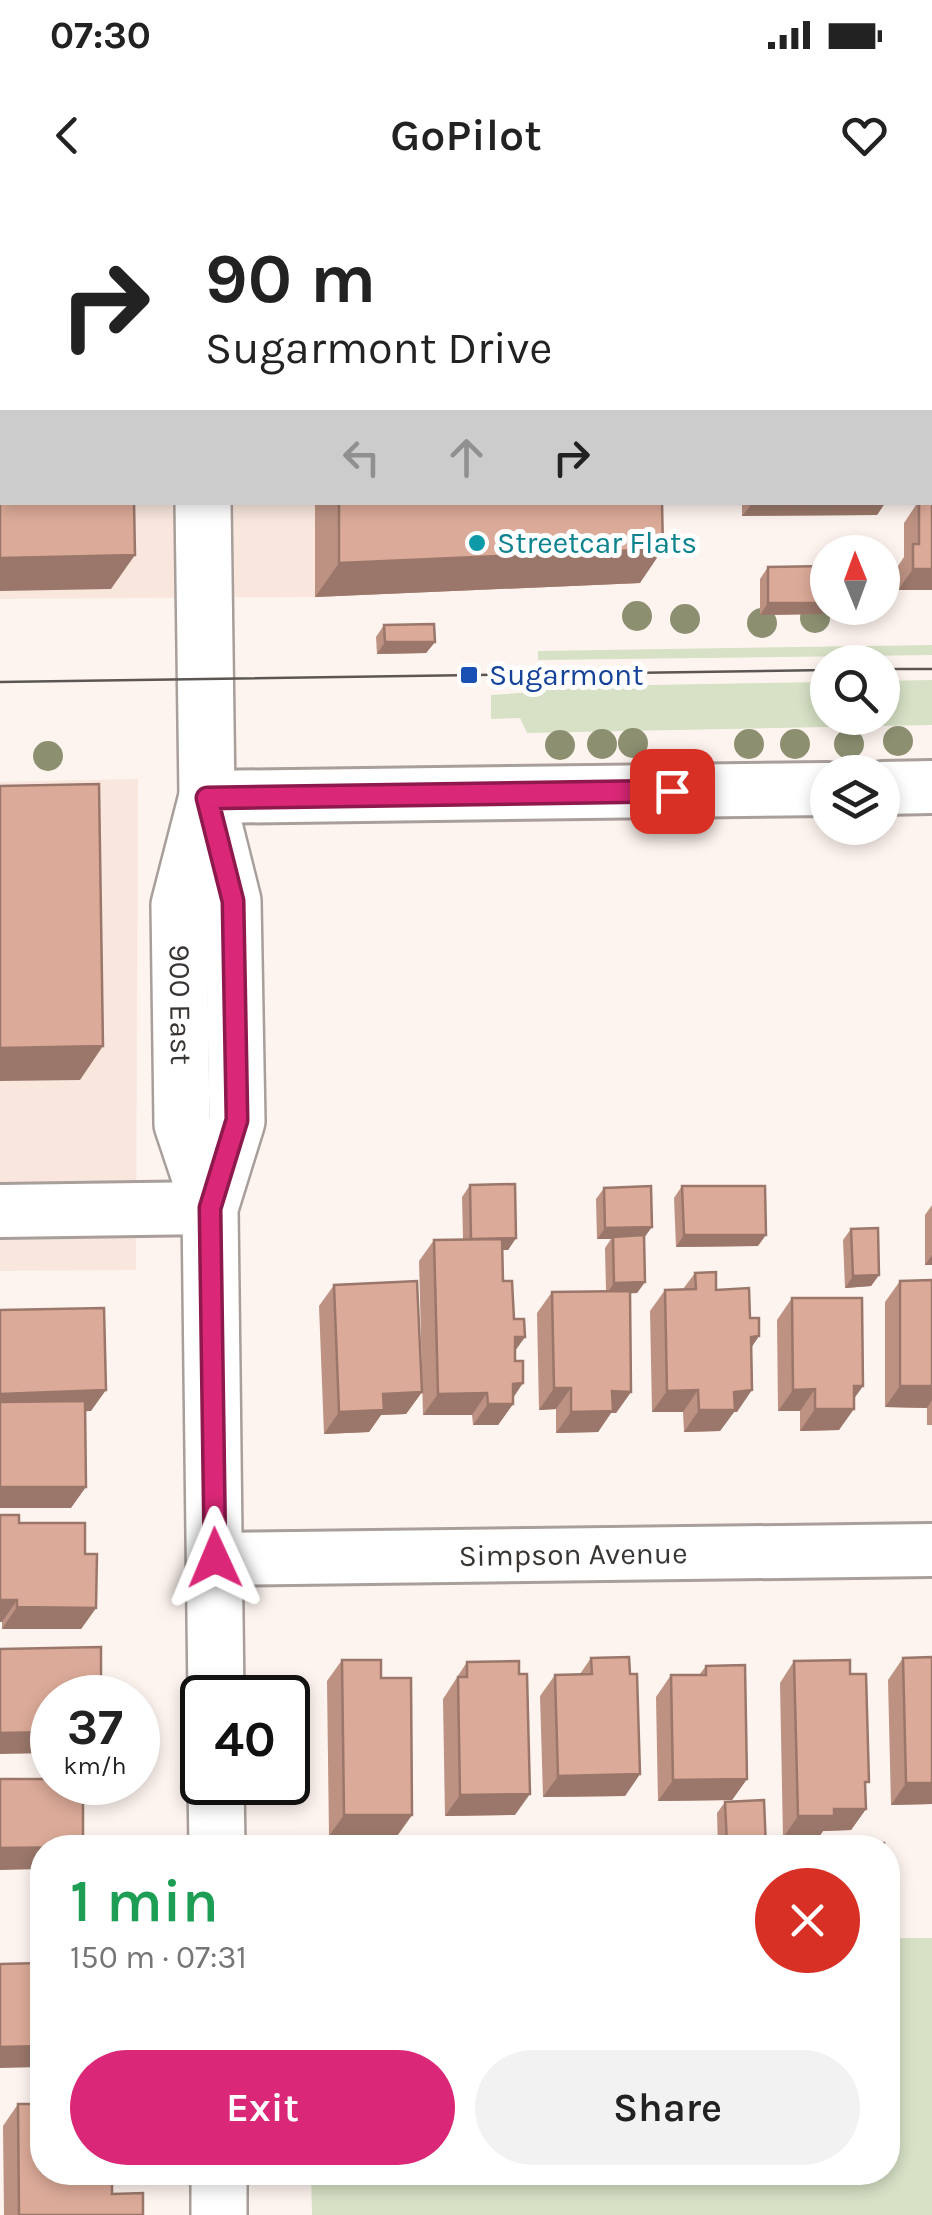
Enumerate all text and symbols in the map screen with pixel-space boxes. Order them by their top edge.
text: 07:30 [50,13,151,58]
icon: back [40,108,95,163]
icon: heart [837,108,892,163]
text: GoPilot [390,109,542,161]
text: 90 m [205,238,376,320]
icon: right [40,240,170,370]
text: Sugarmont Drive [205,322,552,374]
icon: left [334,430,389,485]
icon: ahead [439,430,494,485]
icon: right [544,430,599,485]
place label: Streetcar Flats [497,525,697,561]
marker: Streetcar Flats [466,532,488,554]
north arrow [810,535,900,625]
map controls [810,535,900,845]
button: search [810,645,900,735]
place label: Sugarmont [489,657,643,693]
marker: Sugarmont [458,664,480,686]
pin [630,749,715,834]
button: layers [810,755,900,845]
icon: arrive [645,764,700,819]
street label: 900 East [162,944,199,1065]
position arrow [163,1506,267,1610]
street label: Simpson Avenue [458,1535,688,1574]
speed limit sign: 40 [180,1675,310,1805]
text: 37 [67,1698,123,1757]
text: km/h [63,1751,127,1780]
text: 1 min [70,1866,219,1936]
button: close [755,1868,860,1973]
text: 150 m · 07:31 [70,1939,247,1976]
button: Exit [70,2050,455,2165]
button: Share [475,2050,860,2165]

